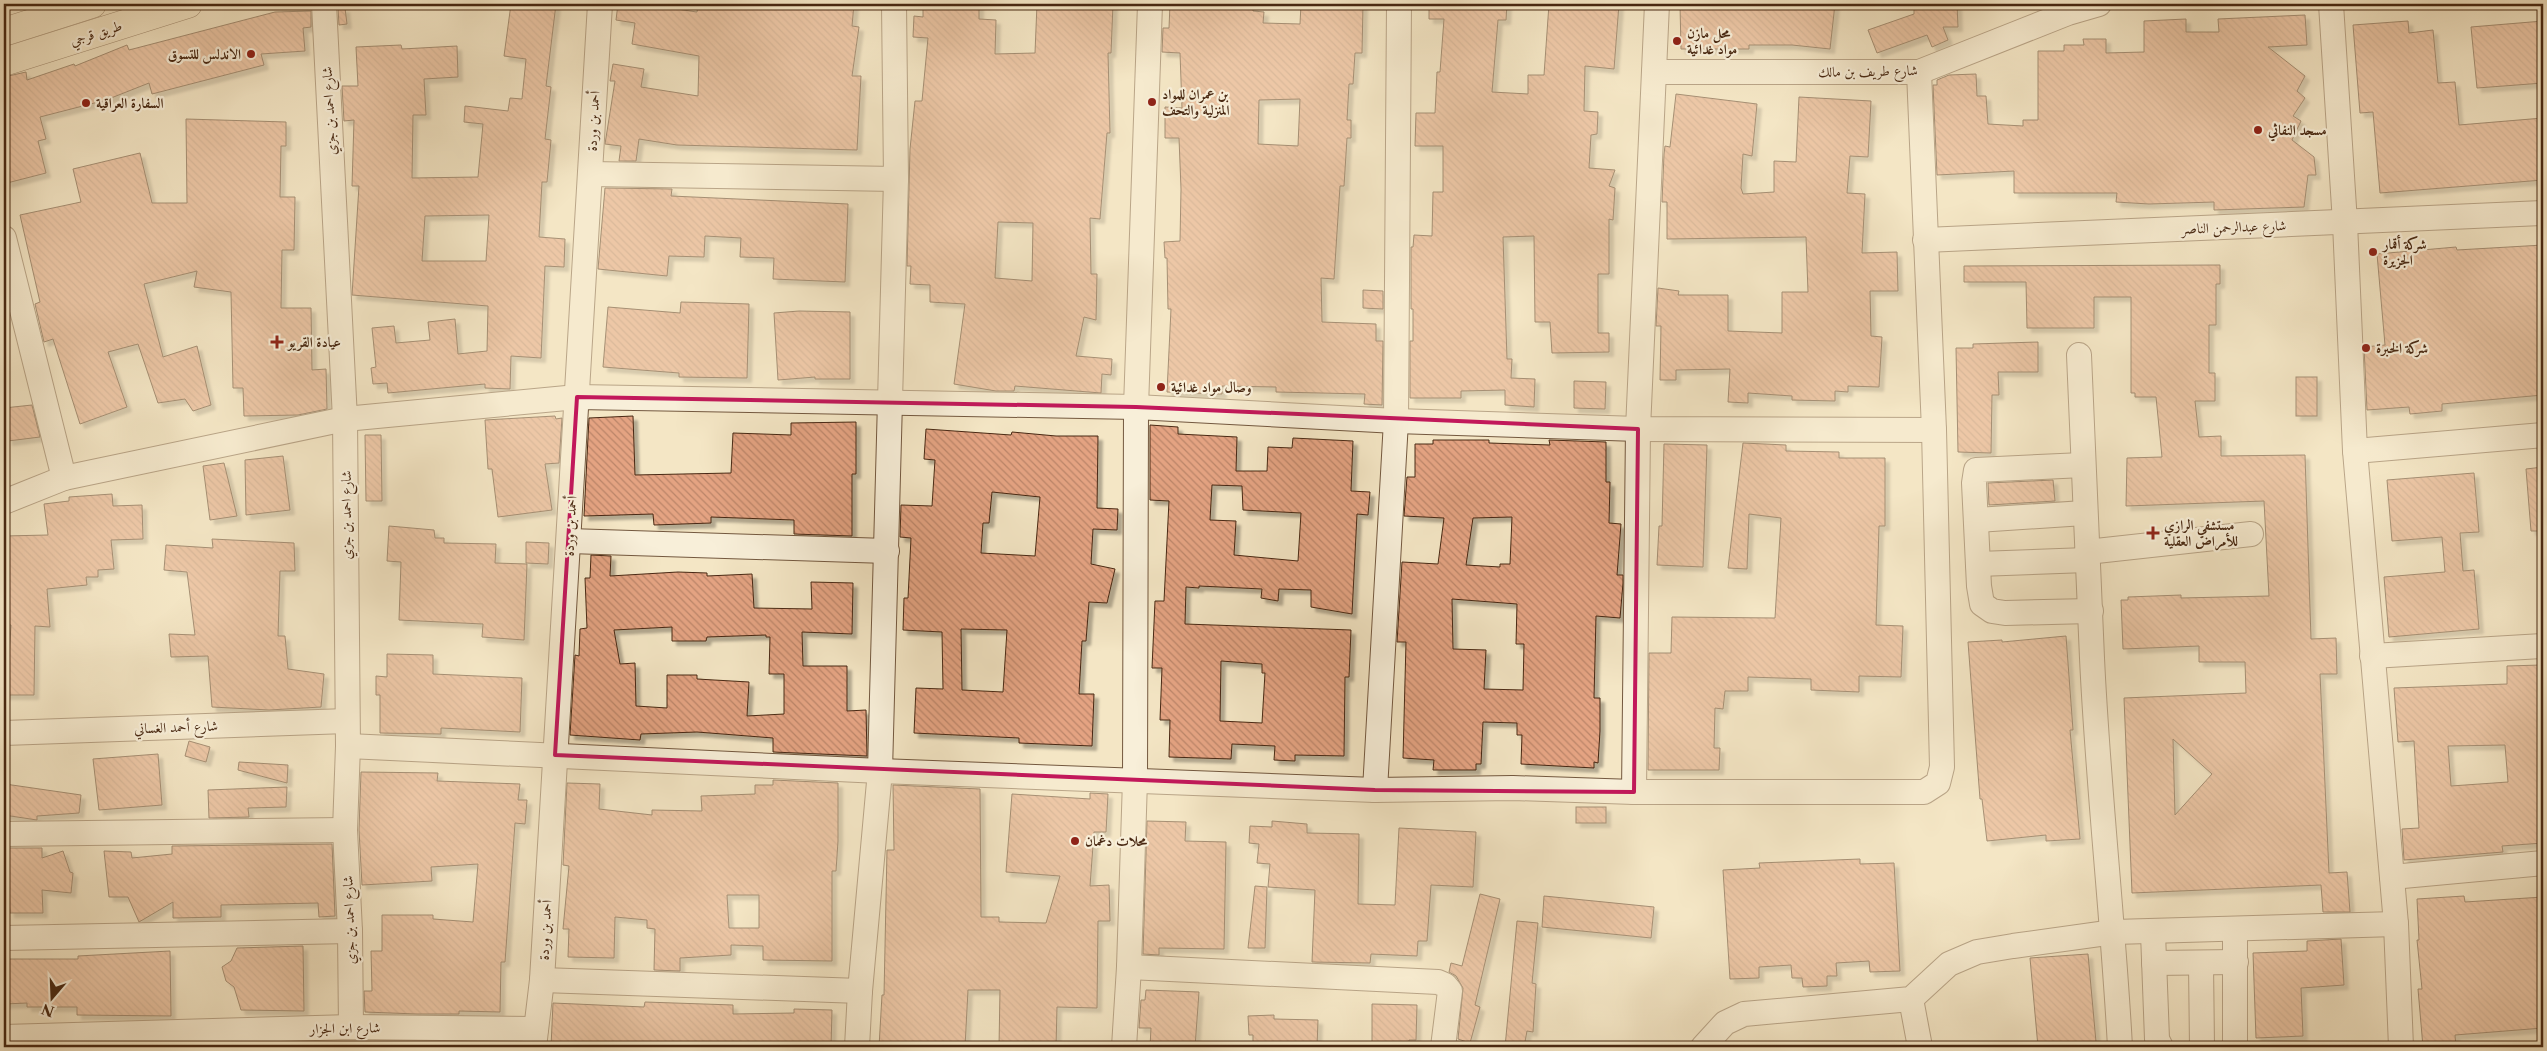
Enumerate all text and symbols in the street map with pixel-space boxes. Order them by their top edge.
street label: طريق قرجي [68,16,125,53]
place label: محل مازن مواد غدائية [1687,24,1737,58]
marker: محل مازن مواد غدائية [1671,35,1683,47]
place label: الاندلس للتسوق [168,45,241,64]
marker: الاندلس للتسوق [245,48,257,60]
street label: شارع طريف بن مالك [1818,61,1918,84]
street label: شارع احمد بن جزي [318,66,343,156]
place label: بن عمران للمواد المنزلية والتحف [1162,85,1230,119]
street label: أحمد بن وردة [581,89,604,152]
place label: السفارة العراقية [96,94,164,113]
marker: بن عمران للمواد المنزلية والتحف [1146,96,1158,108]
marker: السفارة العراقية [80,97,92,109]
place label: مسجد النفاثي [2267,121,2327,142]
marker: مسجد النفاثي [2252,124,2264,136]
street label: شارع عبدالرحمن الناصر [2179,216,2287,241]
place label: شركة أقمار الجزيرة [2381,234,2427,270]
marker: شركة أقمار الجزيرة [2367,246,2379,258]
place label: عيادة القريو [286,333,341,352]
marker: عيادة القريو [270,335,284,349]
place label: شركة الخبرة [2376,339,2428,358]
marker: شركة الخبرة [2360,342,2372,354]
place label: وصال مواد غدائية [1171,378,1252,396]
marker: وصال مواد غدائية [1155,381,1167,393]
street label: شارع احمد بن جزي [337,471,358,559]
street label: أحمد بن وردة [558,494,581,557]
place label: مستشفي الرازي للأمراض العقلية [2164,516,2238,551]
marker: مستشفي الرازي للأمراض العقلية [2146,526,2160,540]
street label: شارع أحمد الغساني [134,716,218,740]
place label: محلات دغمان [1085,832,1148,850]
marker: محلات دغمان [1069,835,1081,847]
street label: شارع احمد بن جزي [338,875,363,965]
street label: أحمد بن وردة [533,898,556,961]
north arrow [28,974,78,1024]
text: N [39,1000,56,1021]
street label: شارع ابن الجزار [308,1018,381,1041]

